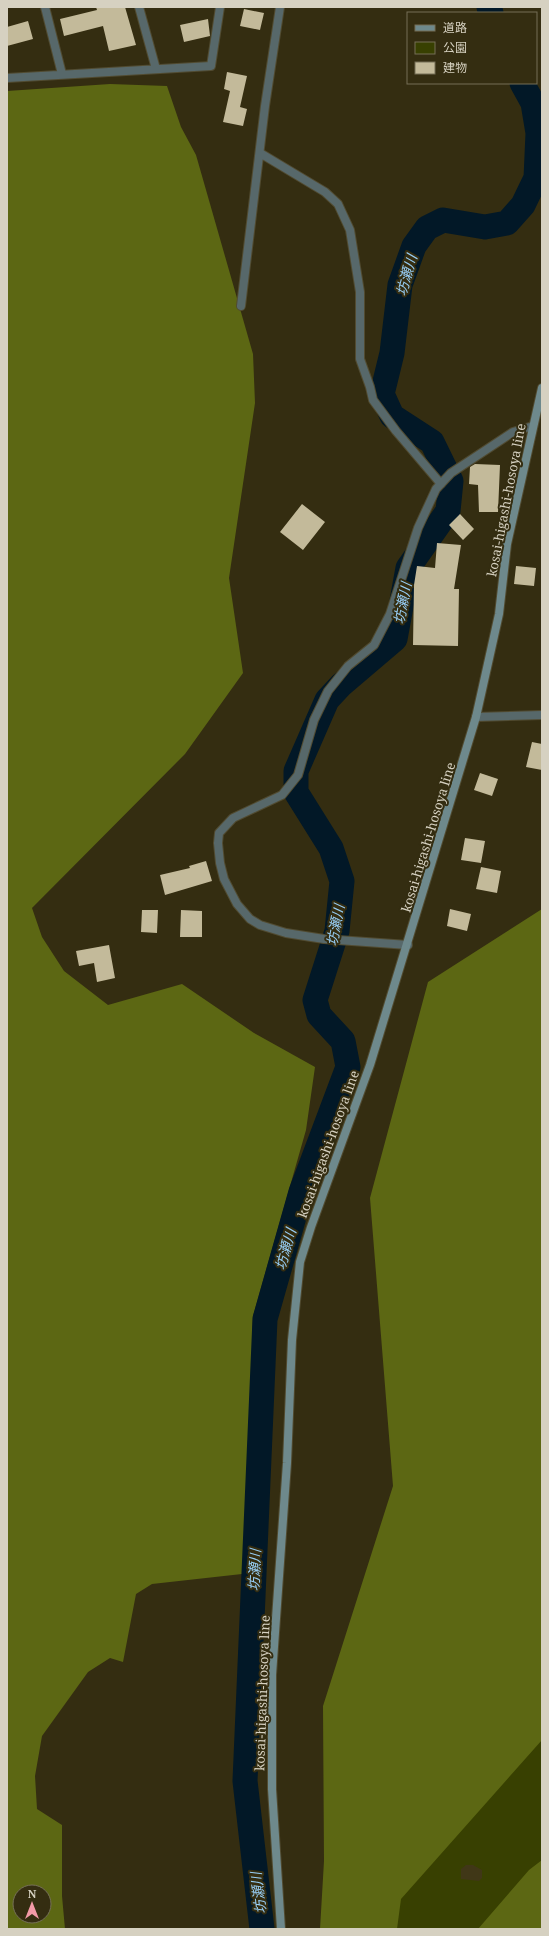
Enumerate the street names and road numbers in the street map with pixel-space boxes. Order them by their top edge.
street label: kosai-higashi-hosoya line [482,422,530,578]
street label: kosai-higashi-hosoya line [397,760,459,914]
street label: kosai-higashi-hosoya line [293,1068,363,1220]
street label: kosai-higashi-hosoya line [250,1615,274,1771]

